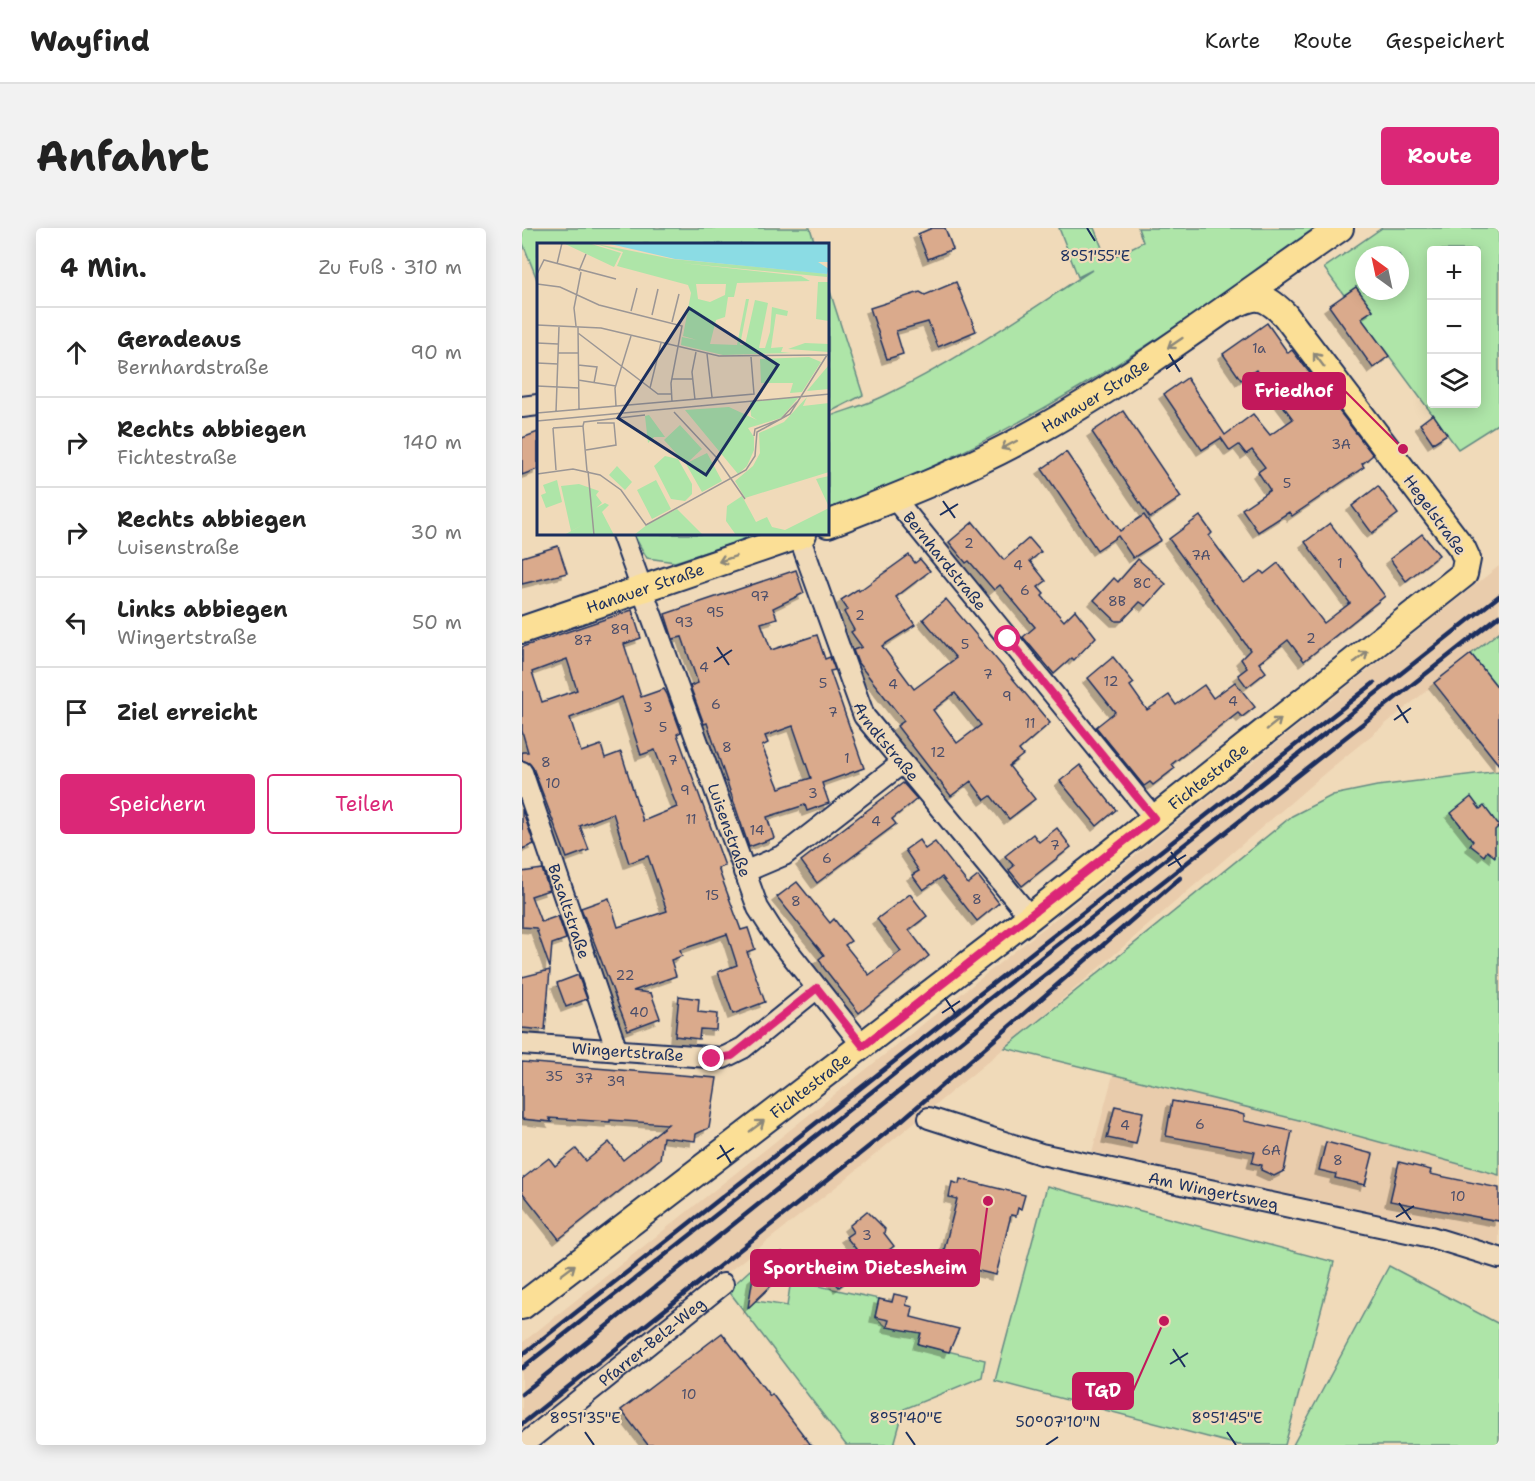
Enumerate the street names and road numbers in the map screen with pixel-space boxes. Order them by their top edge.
street label: Hanauer Straße [1037,354,1153,437]
street label: Hegelstraße [1399,471,1471,559]
street label: Bernhardstraße [899,507,992,615]
street label: Hanauer Straße [583,558,707,618]
street label: Arndtstraße [849,699,924,786]
street label: Fichtestraße [1164,738,1253,814]
street label: Luisenstraße [703,780,756,880]
street label: Basaltstraße [544,861,595,961]
street label: Wingertstraße [571,1037,684,1066]
street label: Fichtestraße [766,1048,855,1123]
street label: Am Wingertsweg [1146,1167,1281,1215]
street label: Pfarrer-Belz-Weg [594,1292,709,1391]

